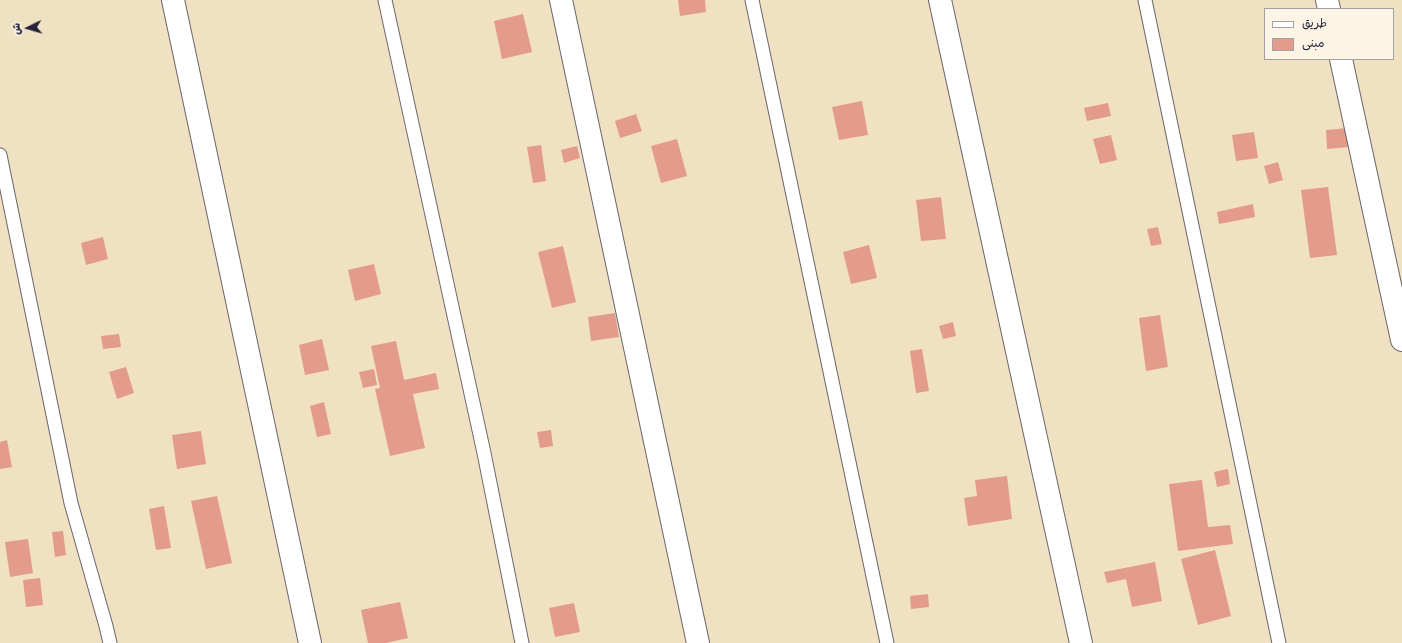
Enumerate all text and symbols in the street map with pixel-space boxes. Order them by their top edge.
north arrow [8,8,48,48]
legend [1264,8,1394,60]
text: طريق [1302,15,1327,30]
text: ش [9,22,24,36]
text: مبنى [1302,35,1325,50]

